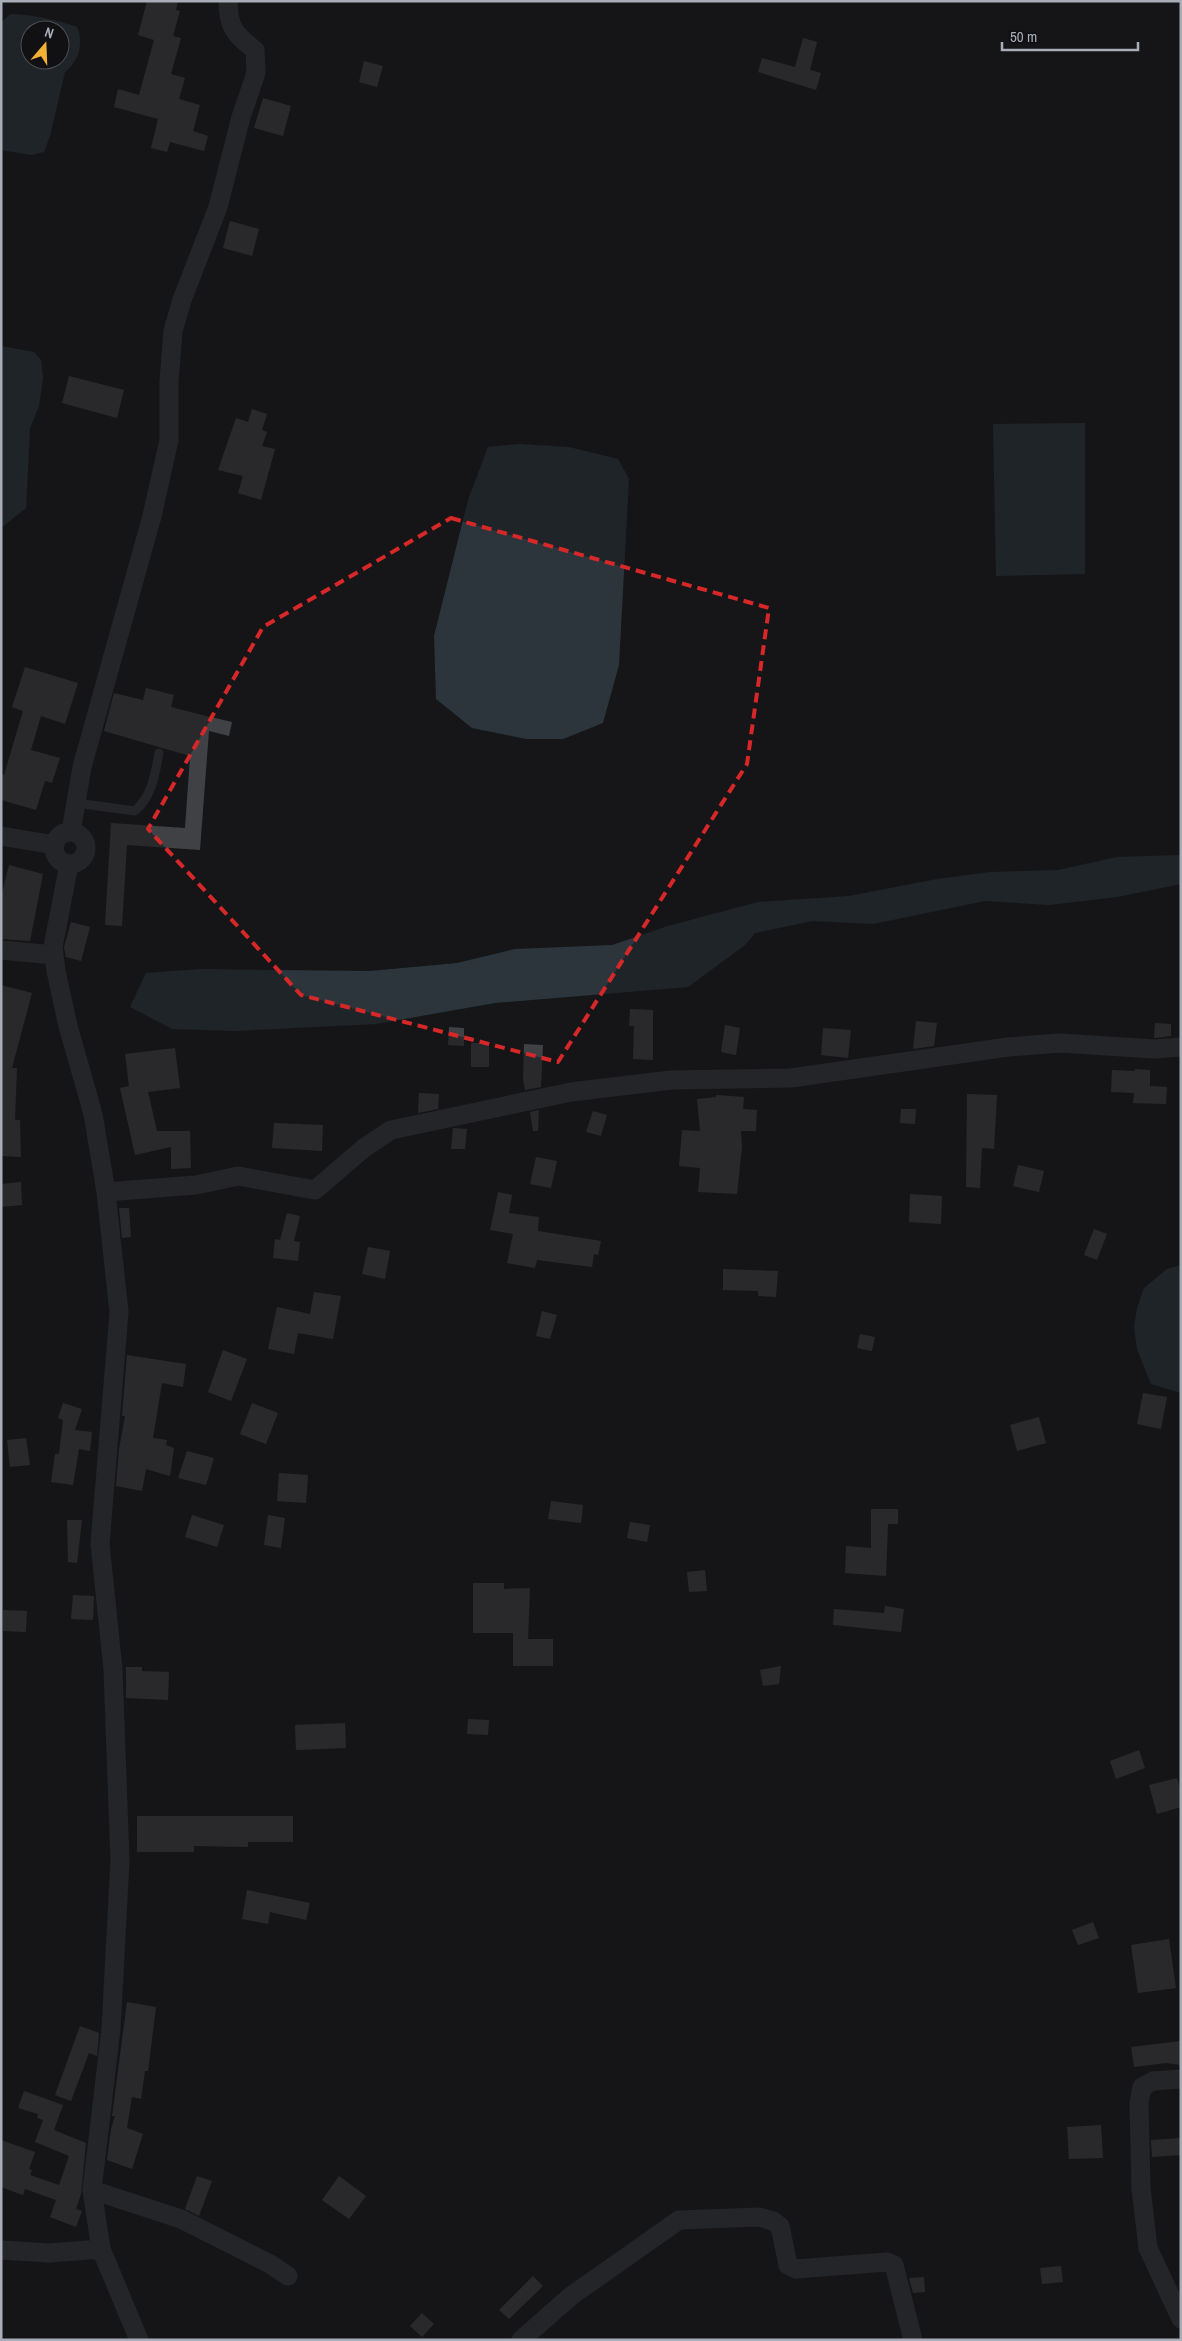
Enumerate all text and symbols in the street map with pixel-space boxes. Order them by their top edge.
north arrow [20,20,70,70]
scale bar [1002,20,1138,52]
text: N [42,23,56,43]
text: 50 m [1010,26,1037,47]

